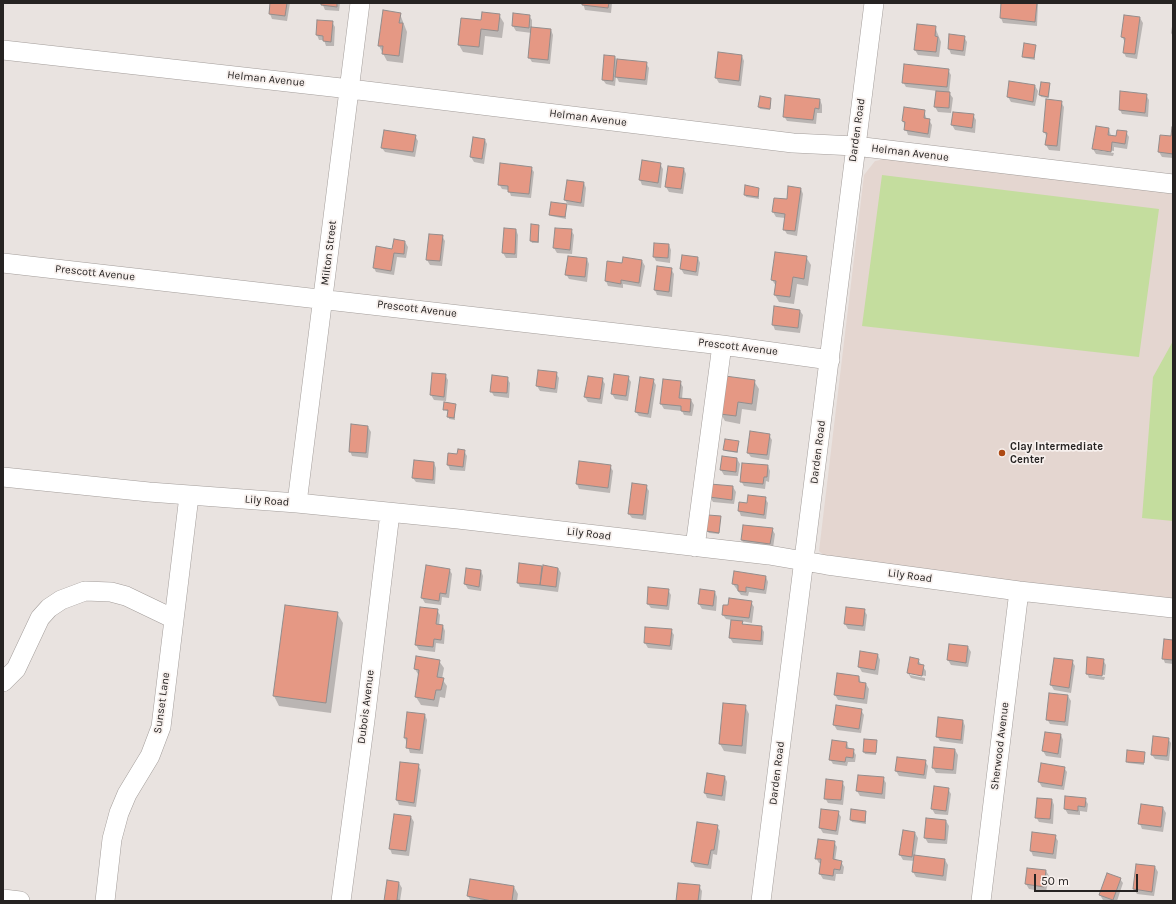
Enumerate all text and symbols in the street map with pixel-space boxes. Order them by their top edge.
street label: Helman Avenue [227,68,305,90]
street label: Darden Road [846,97,868,163]
street label: Helman Avenue [549,107,627,129]
street label: Helman Avenue [871,142,949,164]
street label: Milton Street [318,220,340,286]
street label: Prescott Avenue [54,262,136,284]
street label: Prescott Avenue [376,298,458,320]
street label: Prescott Avenue [697,336,779,358]
street label: Darden Road [808,419,828,485]
place label: Clay Intermediate Center [1010,440,1103,466]
marker: Clay Intermediate Center [997,448,1007,458]
street label: Lily Road [244,493,290,509]
street label: Lily Road [566,525,612,543]
street label: Lily Road [887,566,933,586]
street label: Dubois Avenue [355,669,377,745]
street label: Sunset Lane [151,672,173,734]
street label: Sherwood Avenue [988,701,1012,791]
street label: Darden Road [767,740,787,806]
scale bar [1036,866,1140,892]
text: 50 m [1041,874,1069,888]

